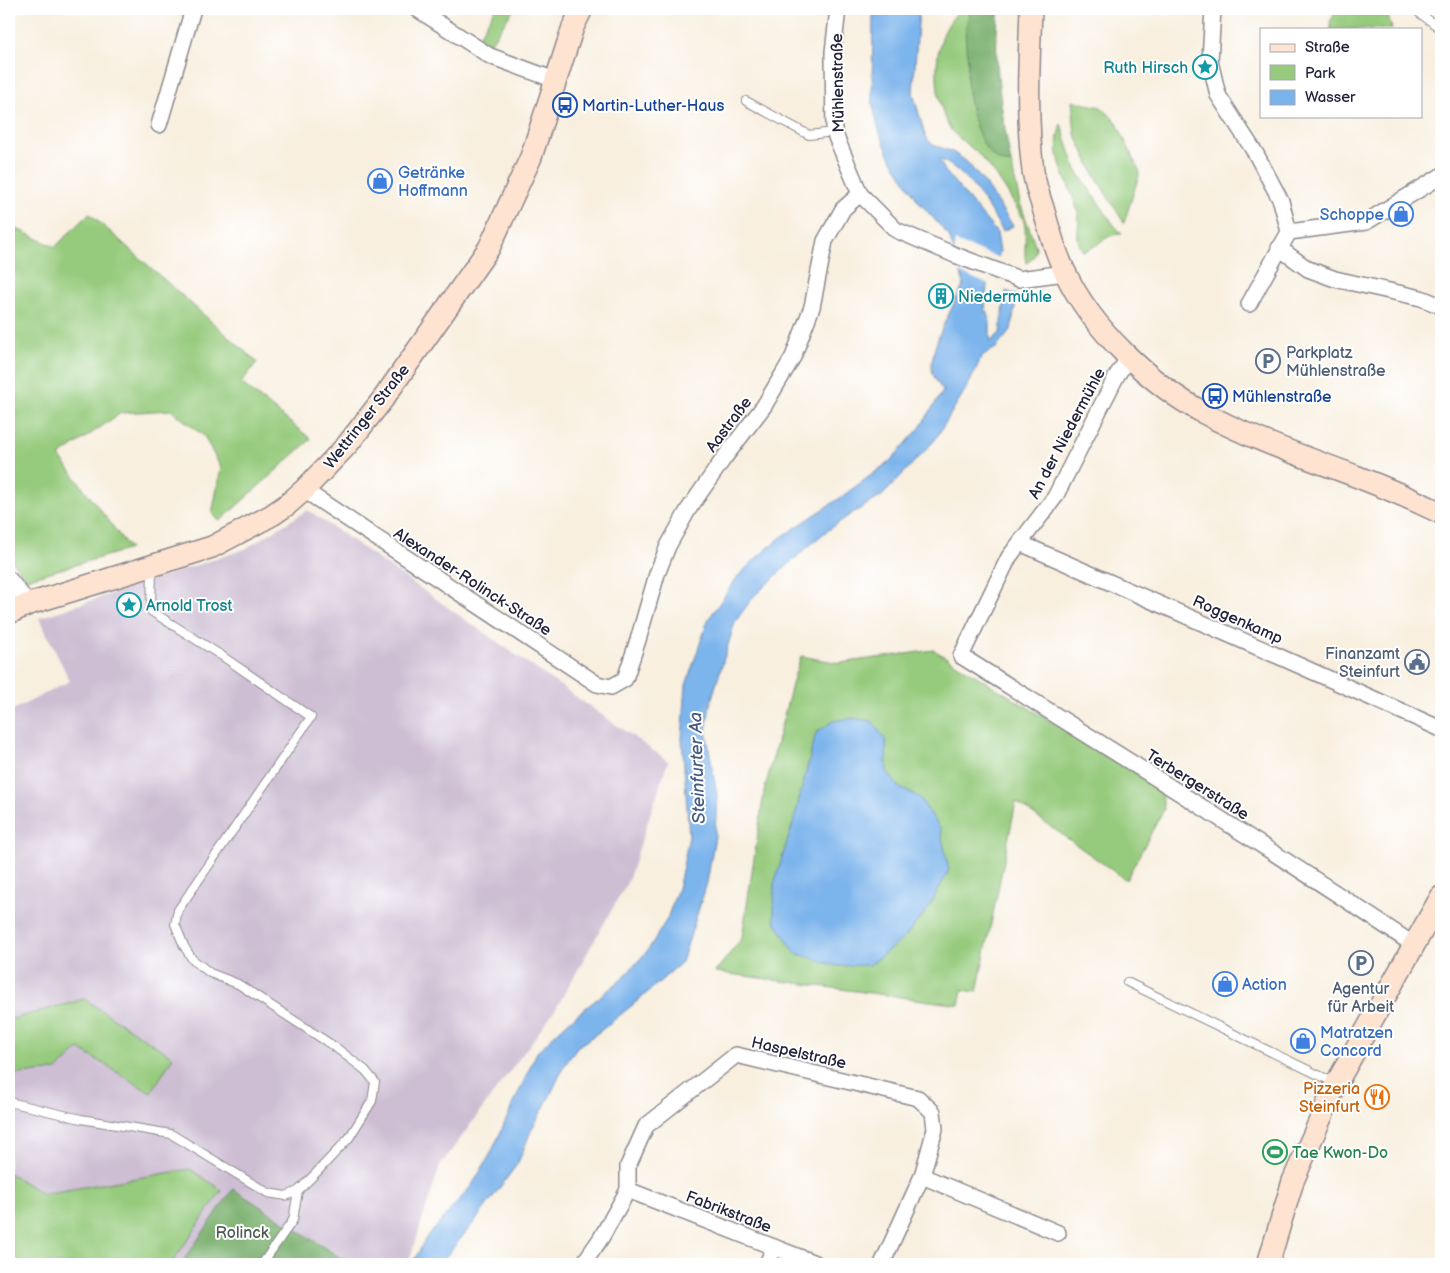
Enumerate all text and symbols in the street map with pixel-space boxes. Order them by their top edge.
legend [1260,28,1422,118]
street label: Mühlenstraße [828,33,849,133]
text: Straße [1305,38,1350,57]
place icon: Ruth Hirsch [1192,54,1218,80]
place label: Ruth Hirsch [1103,59,1188,78]
text: Park [1305,64,1336,83]
text: Wasser [1305,88,1356,107]
bus stop icon: Martin-Luther-Haus [552,92,578,118]
place label: Martin-Luther-Haus [582,97,725,116]
place label: Getränke Hoffmann [398,164,468,201]
shop icon: Getränke Hoffmann [367,168,393,194]
shop icon: Schoppe [1388,201,1414,227]
place label: Schoppe [1320,206,1385,225]
building icon: Niedermühle [928,283,954,309]
place label: Niedermühle [958,288,1052,307]
place label: Parkplatz Mühlenstraße [1286,344,1386,381]
parking icon: Parkplatz Mühlenstraße [1255,348,1281,374]
street label: Wettringer Straße [320,360,414,473]
street label: An der Niedermühle [1025,365,1110,502]
bus stop icon: Mühlenstraße [1202,383,1228,409]
place label: Mühlenstraße [1232,388,1332,407]
street label: Aastraße [702,393,756,456]
street label: Alexander-Rolinck-Straße [390,524,555,641]
place icon: Arnold Trost [116,592,142,618]
street label: Roggenkamp [1189,592,1285,649]
place label: Arnold Trost [146,597,232,616]
place label: Finanzamt Steinfurt [1325,645,1400,682]
public building icon: Finanzamt Steinfurt [1404,649,1430,675]
water label: Steinfurter Aa [685,712,710,824]
street label: Terbergerstraße [1142,746,1252,825]
parking icon: Agentur für Arbeit [1348,950,1374,976]
shop icon: Action [1212,971,1238,997]
place label: Action [1242,976,1287,995]
place label: Agentur für Arbeit [1328,980,1394,1017]
place label: Matratzen Concord [1320,1024,1393,1061]
shop icon: Matratzen Concord [1290,1028,1316,1054]
street label: Haspelstraße [749,1033,848,1074]
place label: Pizzeria Steinfurt [1299,1080,1360,1117]
restaurant icon: Pizzeria Steinfurt [1364,1084,1390,1110]
sports icon: Tae Kwon-Do [1262,1139,1288,1165]
place label: Tae Kwon-Do [1292,1144,1388,1163]
street label: Fabrikstraße [683,1187,774,1238]
park label: Rolinck [215,1224,269,1243]

